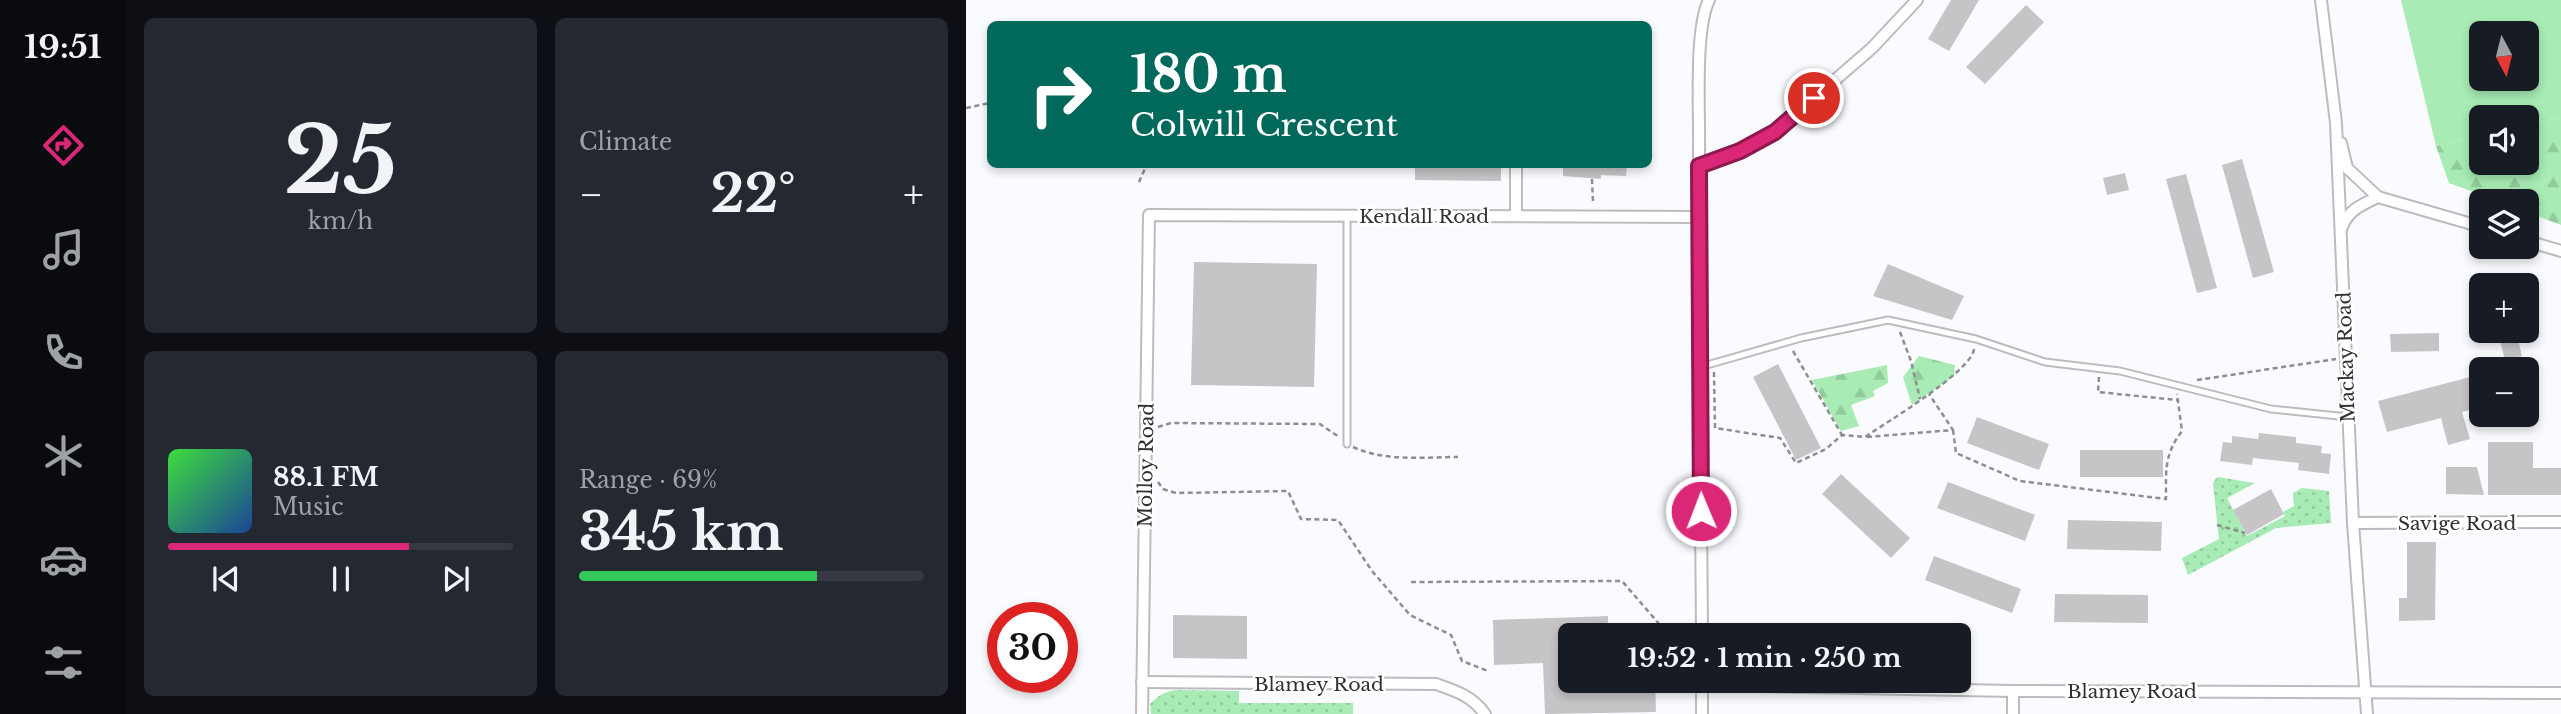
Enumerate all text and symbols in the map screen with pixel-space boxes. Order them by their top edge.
north arrow [2469,21,2539,91]
map controls [2469,21,2539,427]
text: 19:51 [24,27,102,67]
text: 180 m [1130,44,1287,105]
icon: right [1015,49,1106,140]
pin [1784,68,1844,128]
icon: arrive [1795,79,1833,117]
text: 25 [284,105,397,218]
text: Colwill Crescent [1130,105,1398,145]
button: sound [2469,105,2539,175]
icon: directions [39,121,88,170]
text: Climate [579,128,672,156]
text: 22° [711,162,796,226]
text: − [579,171,603,218]
text: + [903,171,924,218]
button: layers [2469,189,2539,259]
street label: Kendall Road [1359,205,1489,228]
text: km/h [308,207,373,235]
icon: music [39,225,88,274]
button: + [2469,273,2539,343]
street label: Mackay Road [2332,291,2360,423]
icon: phone [39,328,88,377]
button: − [2469,357,2539,427]
street label: Molloy Road [1133,402,1159,527]
icon: climate [39,431,88,480]
text: 88.1 FM [273,461,379,493]
text: Range · 69% [579,466,717,494]
position arrow [1664,474,1738,548]
text: Music [273,493,344,521]
text: 345 km [579,500,783,564]
street label: Savige Road [2398,512,2517,535]
icon: car [39,535,88,584]
icon: previous [207,560,245,598]
icon: pause [322,560,360,598]
icon: next [437,560,475,598]
speed limit sign: 30 [987,602,1078,693]
icon: filters [39,638,88,687]
text: 19:52 · 1 min · 250 m [1628,642,1901,674]
street label: Blamey Road [1254,673,1384,696]
street label: Blamey Road [2067,680,2197,703]

